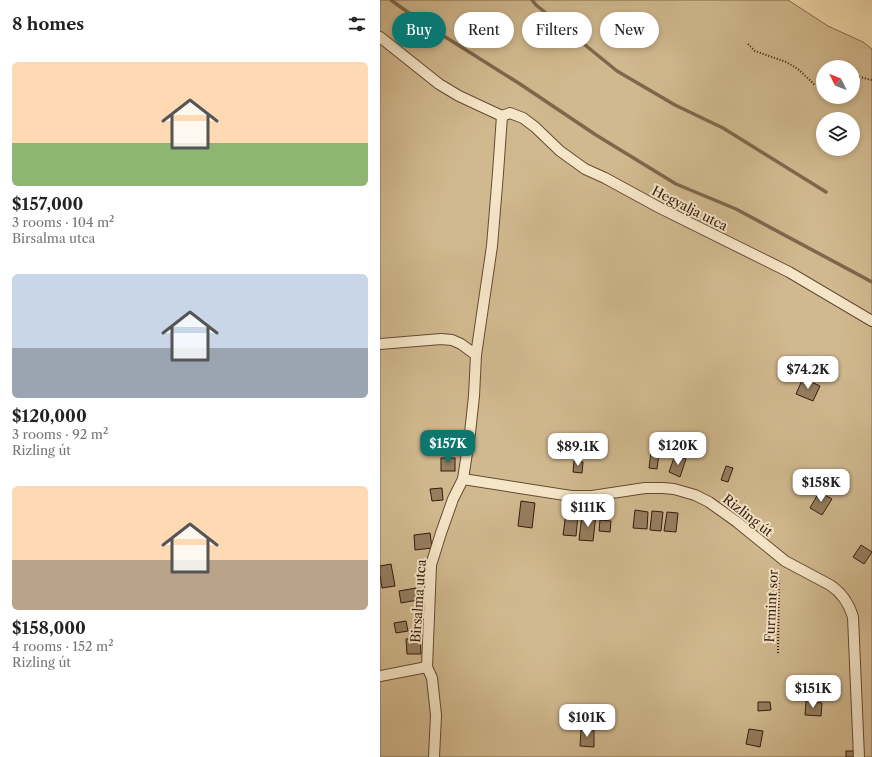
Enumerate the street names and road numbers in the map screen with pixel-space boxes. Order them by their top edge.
street label: Hegyalja utca [650,182,731,234]
street label: Rizling út [720,491,776,540]
street label: Birsalma utca [407,559,429,643]
street label: Furmint sor [761,568,781,643]

